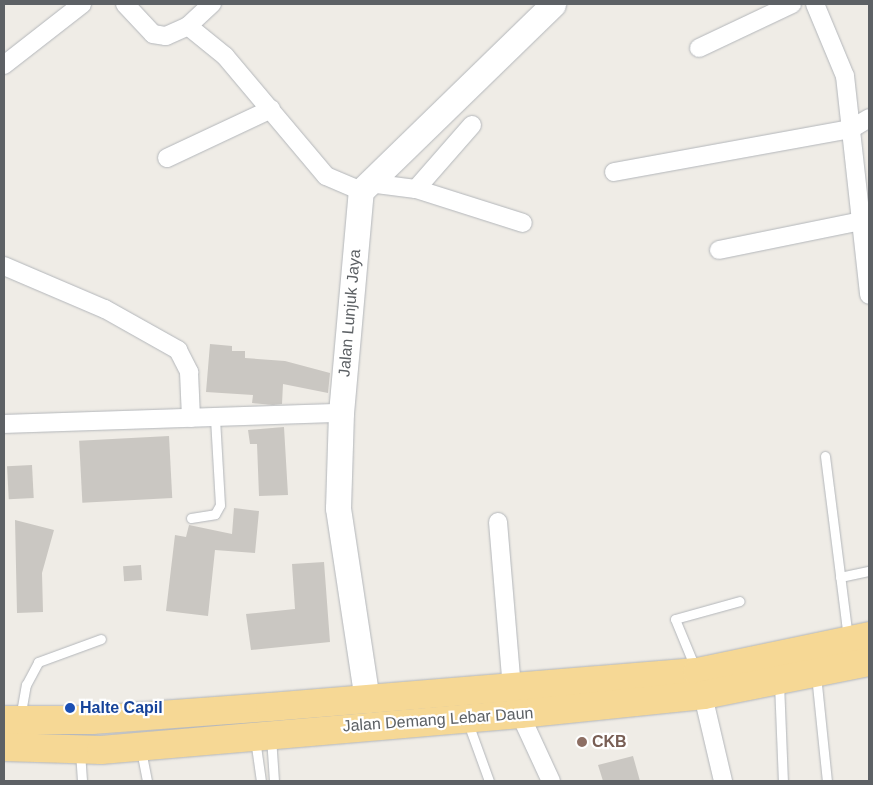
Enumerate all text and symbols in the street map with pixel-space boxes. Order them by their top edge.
street label: Jalan Lunjuk Jaya [335,248,365,378]
place label: Halte Capil [80,698,163,718]
marker: Halte Capil [64,702,76,714]
street label: Jalan Demang Lebar Daun [342,704,534,736]
place label: CKB [592,732,627,752]
marker: CKB [576,736,588,748]

